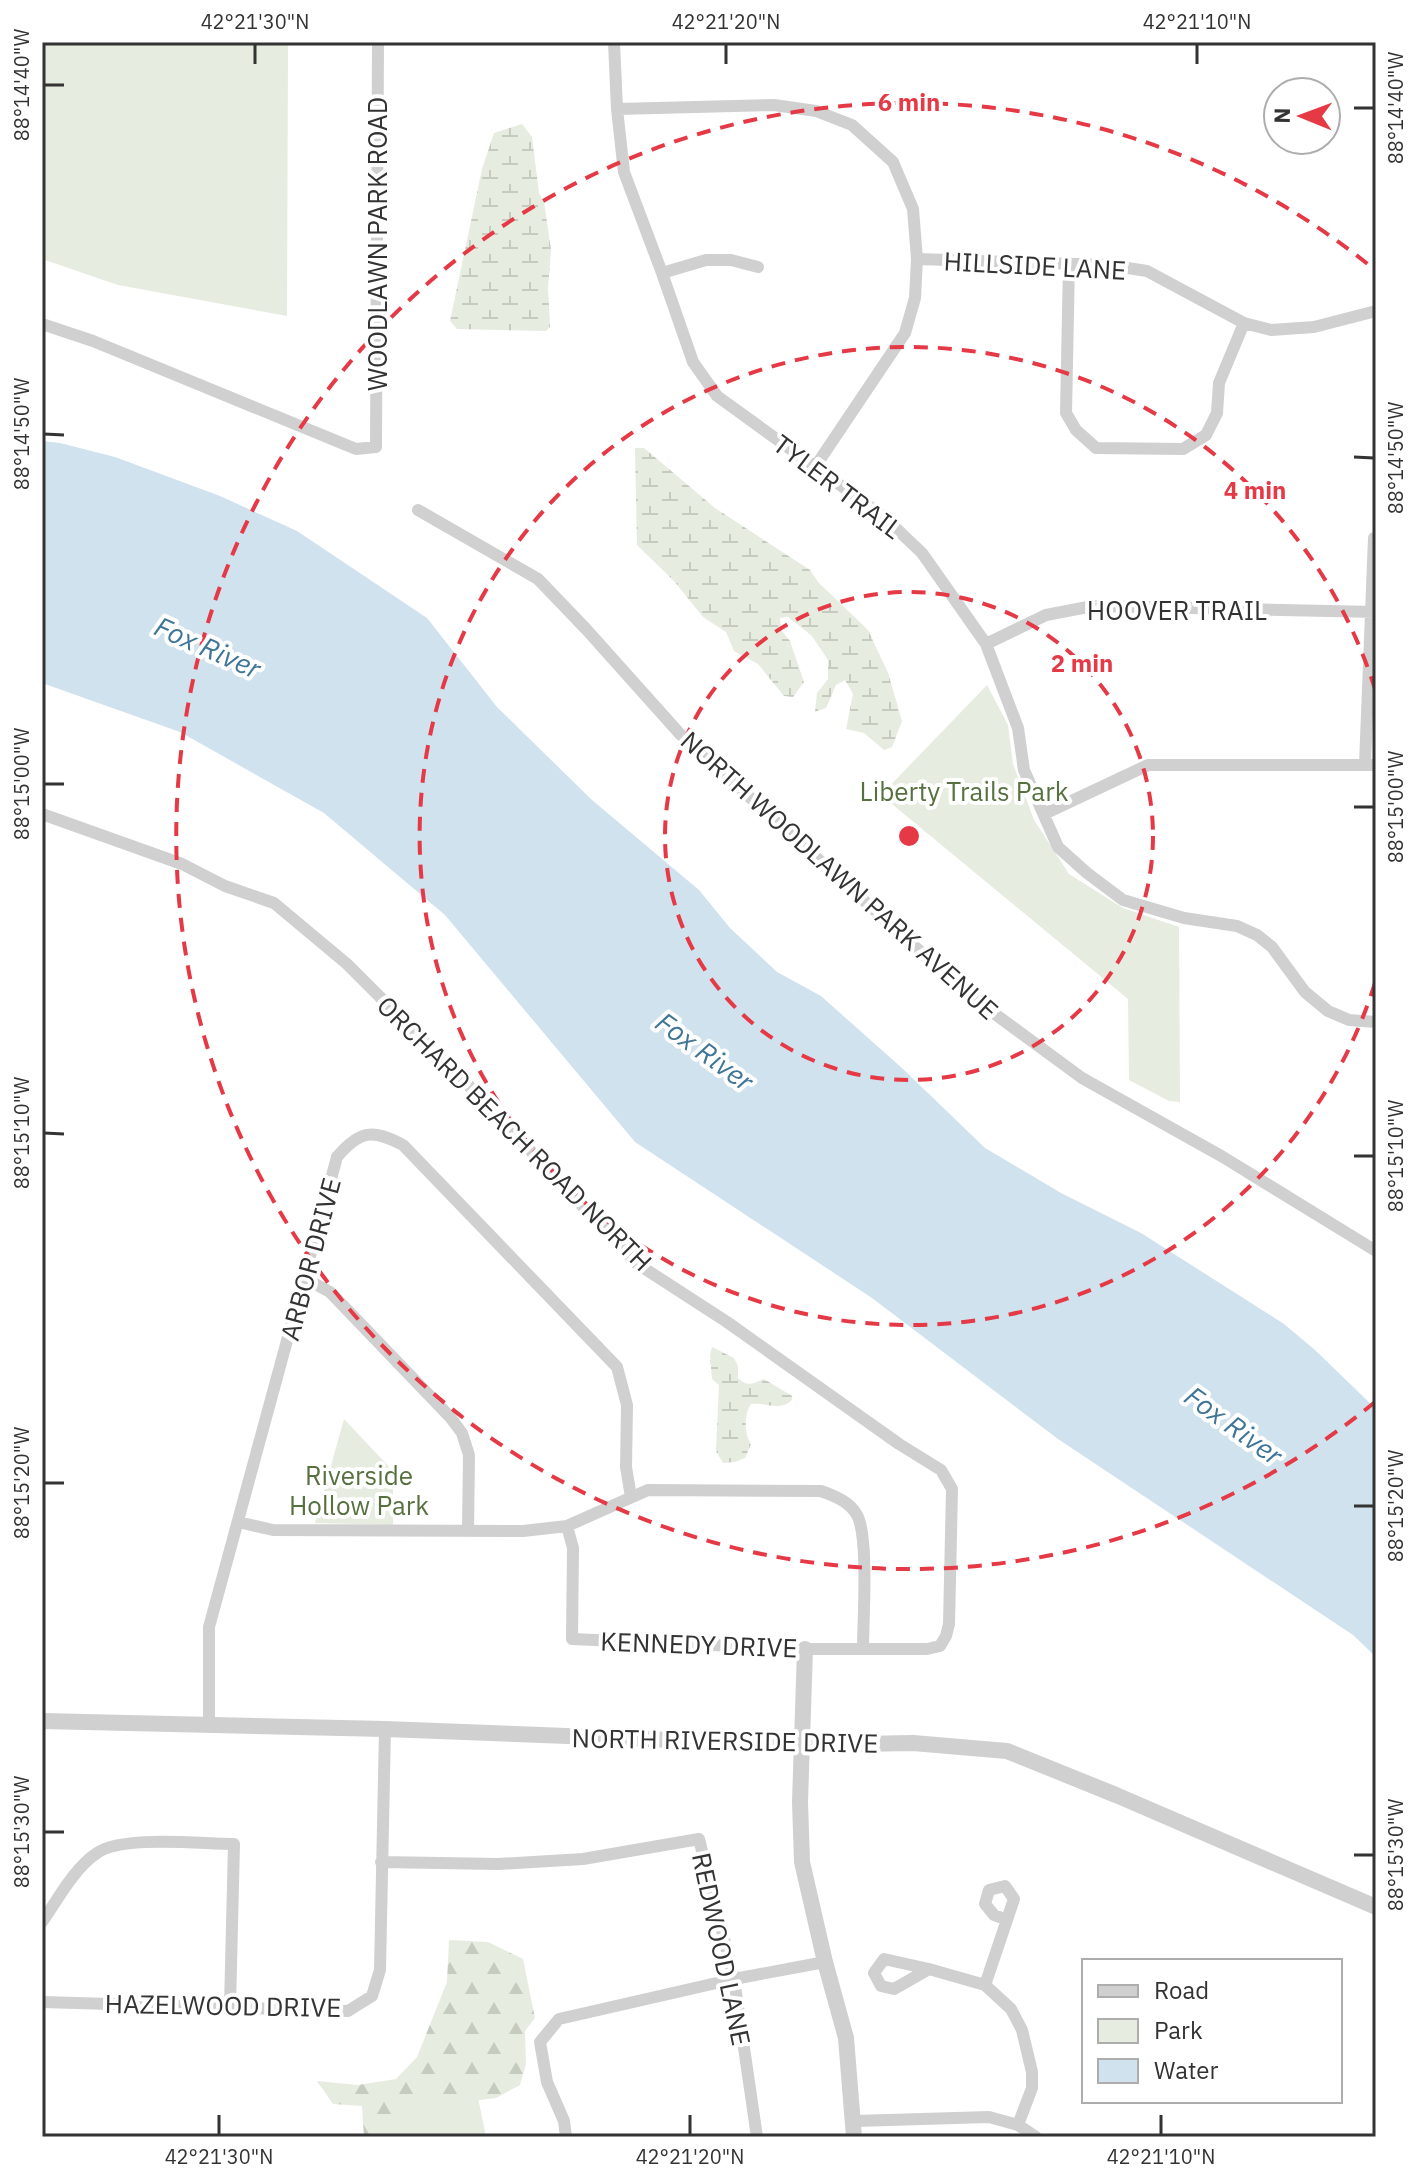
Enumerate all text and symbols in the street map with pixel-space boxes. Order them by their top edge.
text: 42°21'30"N [201,8,309,35]
text: 42°21'20"N [672,8,780,35]
text: 42°21'10"N [1143,8,1251,35]
text: 88°14'40"W [8,28,35,141]
text: 88°14'40"W [1382,51,1409,164]
north arrow [1262,76,1342,156]
text: 6 min [878,86,940,118]
street label: WOODLAWN PARK ROAD [360,97,394,391]
text: N [1267,107,1296,124]
street label: HILLSIDE LANE [943,243,1127,287]
text: 88°14'50"W [8,377,35,490]
text: 88°14'50"W [1382,401,1409,514]
street label: TYLER TRAIL [767,426,909,546]
text: 4 min [1224,474,1286,506]
street label: HOOVER TRAIL [1087,593,1267,627]
water label: Fox River [149,607,268,687]
text: 2 min [1051,647,1113,679]
street label: NORTH WOODLAWN PARK AVENUE [674,723,1006,1027]
text: 88°15'00"W [8,727,35,840]
text: 88°15'00"W [1382,750,1409,863]
park label: Liberty Trails Park [860,774,1069,808]
centre of rings [895,822,923,850]
street label: ORCHARD BEACH ROAD NORTH [370,988,660,1278]
water label: Fox River [649,1003,762,1100]
text: 88°15'10"W [8,1076,35,1189]
text: 88°15'10"W [1382,1099,1409,1212]
street label: ARBOR DRIVE [272,1174,348,1344]
water label: Fox River [1178,1377,1291,1474]
text: 88°15'20"W [8,1426,35,1539]
text: 88°15'20"W [1382,1449,1409,1562]
park label: Riverside Hollow Park [289,1458,429,1522]
street label: KENNEDY DRIVE [600,1624,798,1664]
street label: NORTH RIVERSIDE DRIVE [571,1720,879,1760]
text: 88°15'30"W [8,1775,35,1888]
text: 88°15'30"W [1382,1798,1409,1911]
street label: REDWOOD LANE [685,1849,759,2049]
legend [1082,1959,1342,2103]
text: Road [1154,1974,1209,2006]
street label: HAZELWOOD DRIVE [104,1986,342,2024]
text: Park [1154,2014,1203,2046]
text: Water [1154,2054,1218,2086]
text: 42°21'30"N [165,2143,273,2170]
text: 42°21'20"N [636,2143,744,2170]
text: 42°21'10"N [1107,2143,1215,2170]

